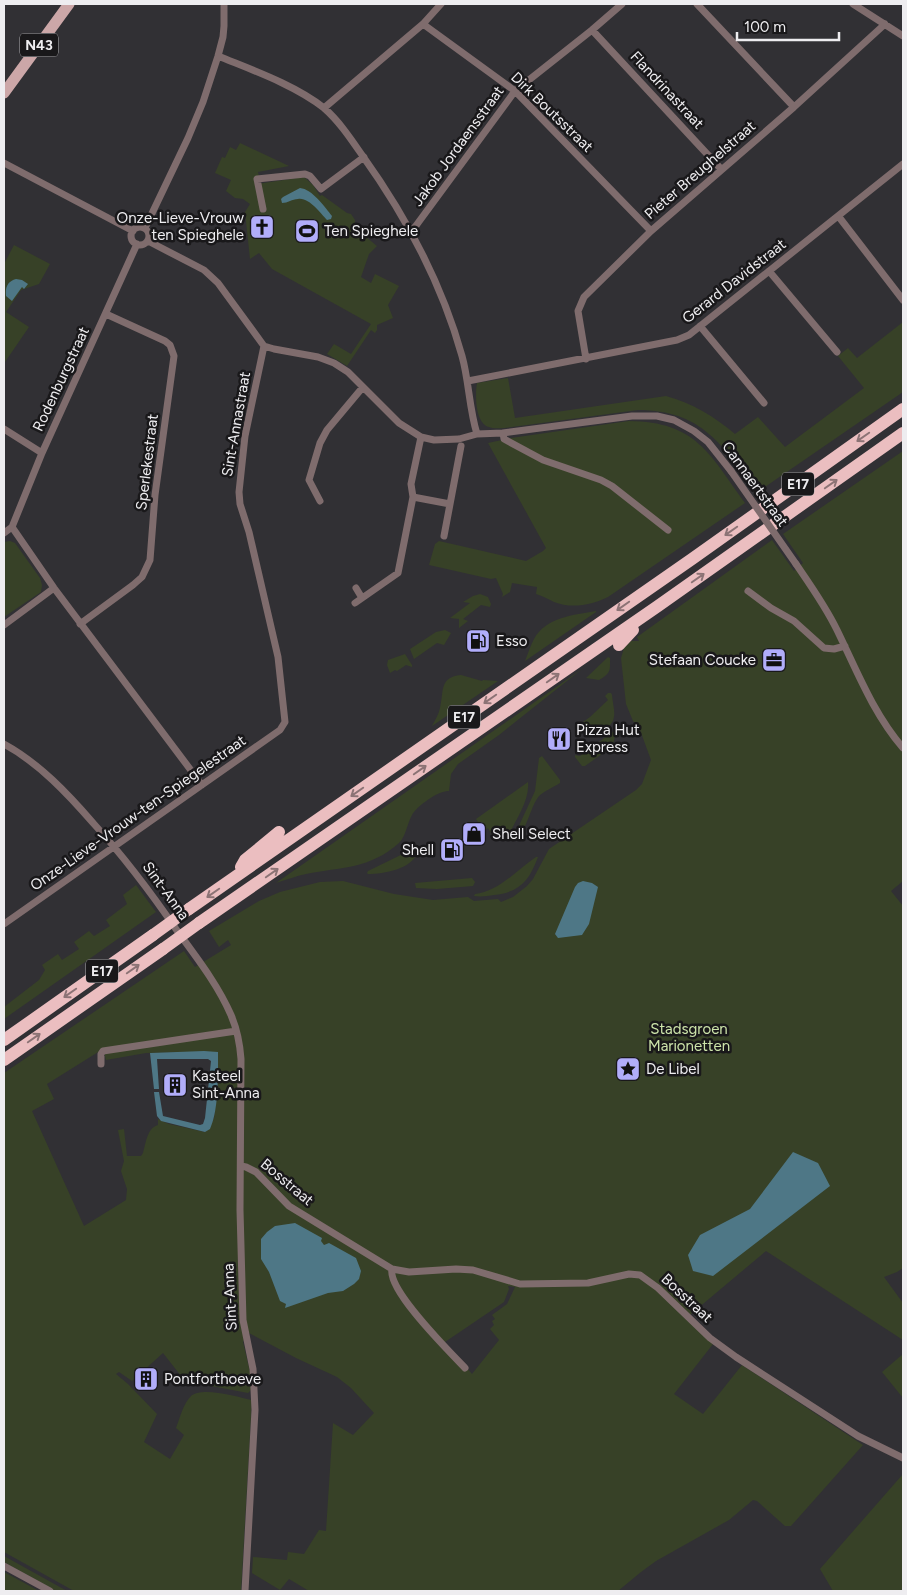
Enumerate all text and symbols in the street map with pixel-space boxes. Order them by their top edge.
scale bar [737,10,840,42]
text: 100 m [744,18,786,36]
road number: N43 [20,34,58,56]
street label: Flandrinastraat [626,47,708,133]
street label: Dirk Boutsstraat [507,68,597,156]
street label: Jakob Jordaensstraat [408,82,508,209]
street label: Pieter Breughelstraat [641,117,759,223]
place label: Onze-Lieve-Vrouw ten Spieghele [117,209,244,244]
church icon: Onze-Lieve-Vrouw ten Spieghele [249,214,275,240]
sports icon: Ten Spieghele [294,218,320,244]
place label: Ten Spieghele [324,222,418,240]
street label: Gerard Davidstraat [679,235,790,327]
street label: Rodenburgstraat [29,324,93,434]
street label: Sint-Annastraat [218,370,254,478]
street label: Sperlekestraat [132,413,162,511]
one-way arrow [857,432,871,442]
street label: Cannaertstraat [718,438,792,530]
road number: E17 [782,472,814,496]
one-way arrow [824,479,838,489]
one-way arrow [724,526,738,536]
one-way arrow [691,573,705,583]
one-way arrow [616,601,630,611]
fuel station icon: Esso [465,628,491,654]
place label: Esso [496,632,528,650]
office icon: Stefaan Coucke [761,647,787,673]
place label: Stefaan Coucke [649,651,756,669]
one-way arrow [546,673,560,683]
one-way arrow [483,694,497,704]
road number: E17 [448,706,480,729]
place label: Pizza Hut Express [576,721,640,756]
restaurant icon: Pizza Hut Express [546,726,572,752]
street label: Onze-Lieve-Vrouw-ten-Spiegelestraat [27,731,250,895]
one-way arrow [412,765,426,775]
one-way arrow [350,787,364,797]
shop icon: Shell Select [461,821,487,847]
place label: Shell Select [492,825,571,843]
fuel station icon: Shell [439,837,465,863]
place label: Shell [402,841,434,859]
street label: Sint-Anna [139,858,193,924]
one-way arrow [264,868,278,878]
one-way arrow [206,888,220,898]
road number: E17 [86,959,118,982]
one-way arrow [126,964,140,974]
one-way arrow [63,988,77,998]
park label: Stadsgroen Marionetten [648,1020,730,1055]
one-way arrow [27,1033,41,1043]
place icon: De Libel [615,1056,641,1082]
place label: De Libel [646,1060,700,1078]
place label: Kasteel Sint-Anna [192,1067,260,1102]
building icon: Kasteel Sint-Anna [162,1072,188,1098]
street label: Bosstraat [257,1155,317,1210]
street label: Sint-Anna [219,1263,241,1331]
street label: Bosstraat [658,1270,717,1326]
building icon: Pontforthoeve [133,1366,159,1392]
place label: Pontforthoeve [164,1370,261,1388]

